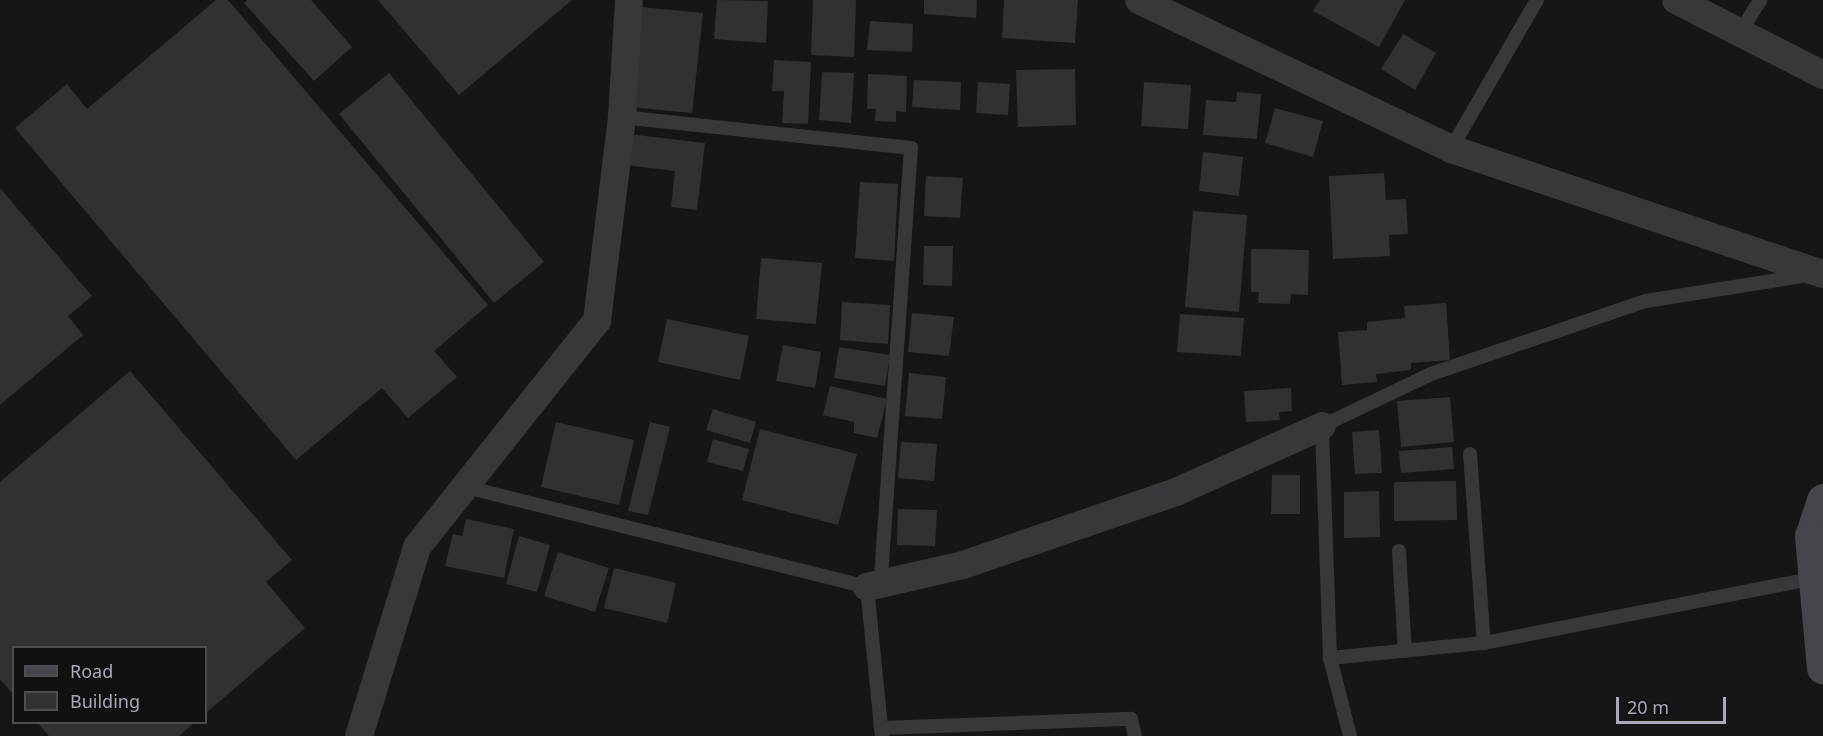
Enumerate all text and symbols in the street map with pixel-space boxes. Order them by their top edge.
legend [12,646,207,724]
text: Road [70,659,113,683]
scale bar [1619,685,1728,723]
text: Building [70,689,140,713]
text: 20 m [1627,695,1669,719]

